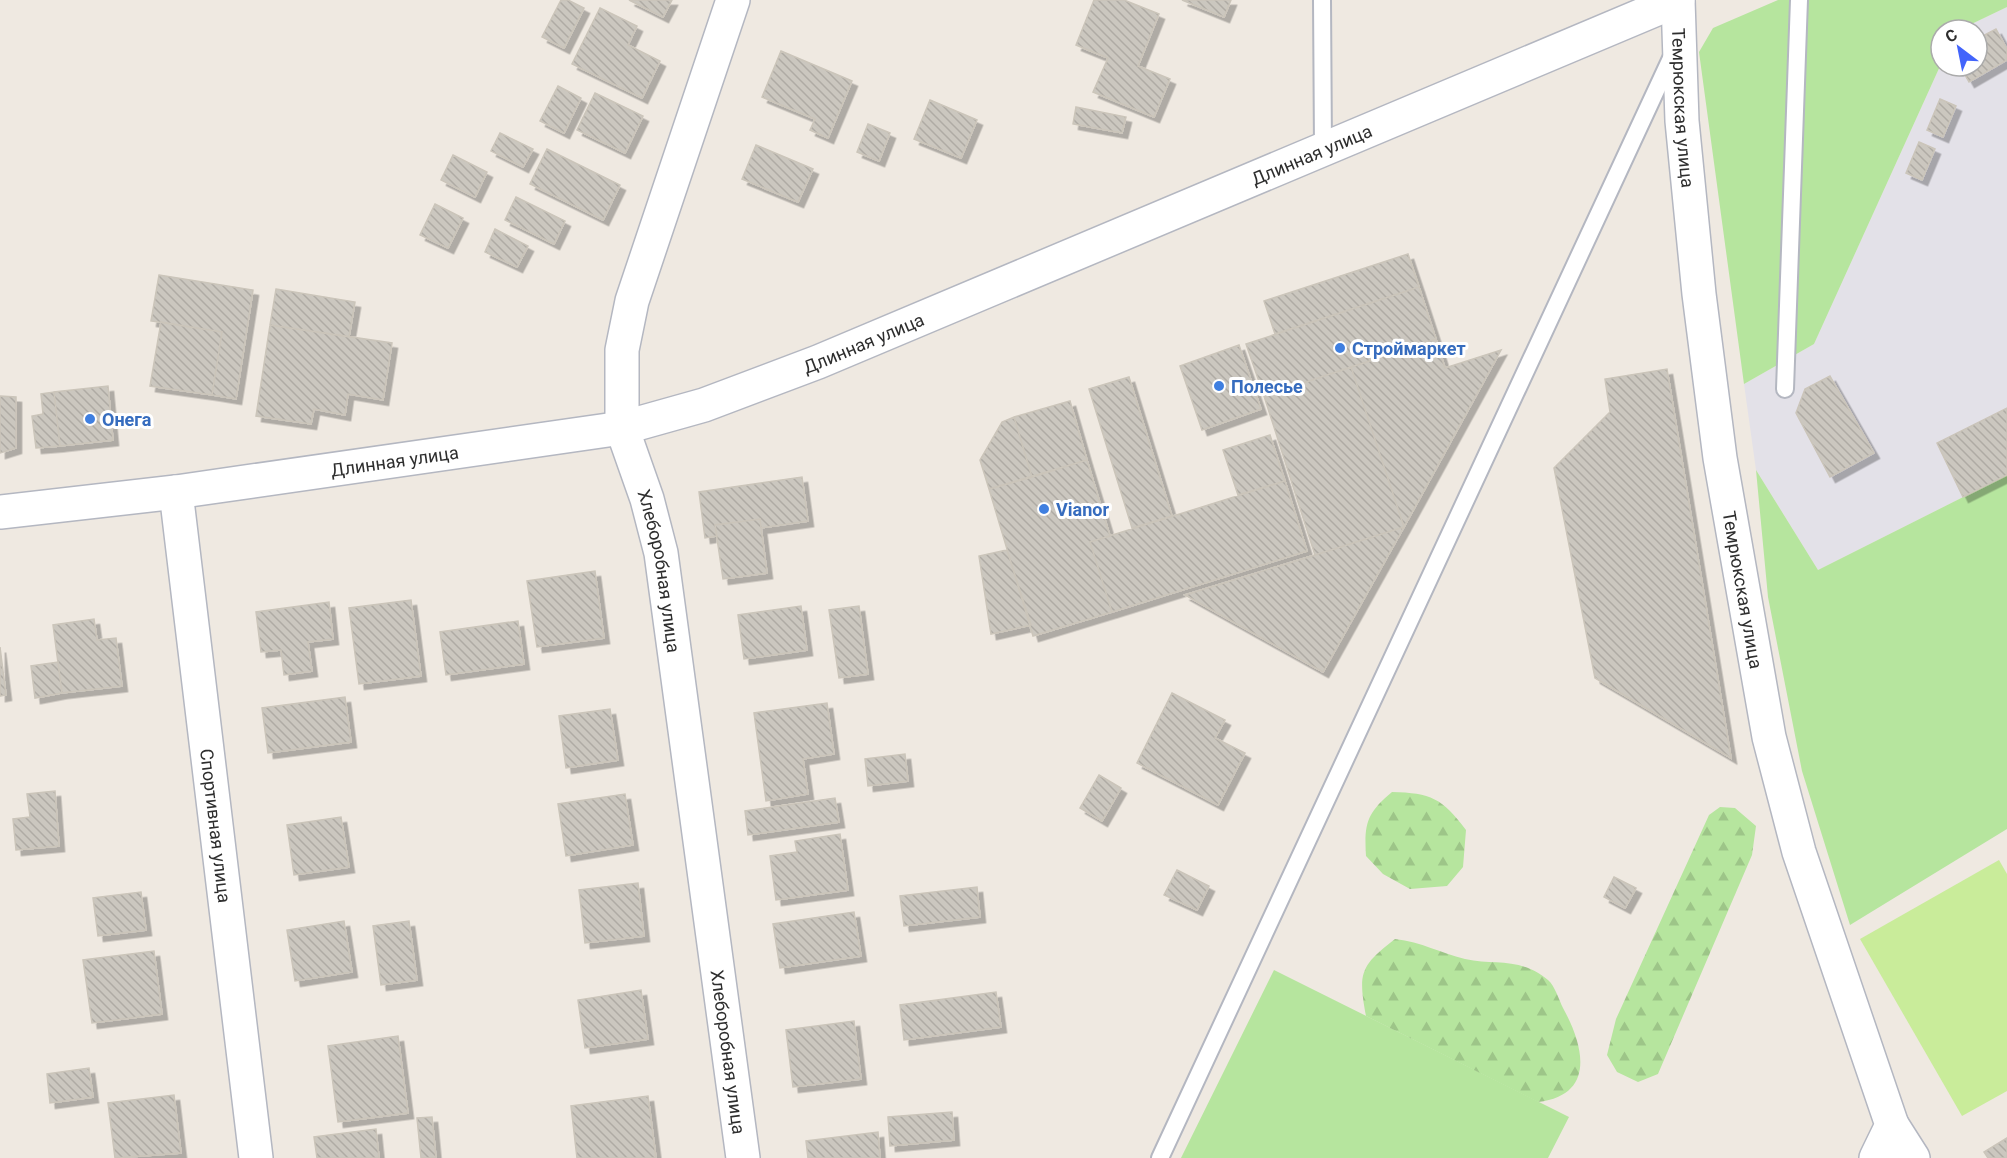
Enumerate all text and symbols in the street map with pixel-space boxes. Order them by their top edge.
north arrow [1929,18,1989,78]
text: С [1942,25,1961,47]
street label: Темрюкская улица [1668,28,1699,189]
street label: Длинная улица [1248,120,1375,189]
street label: Длинная улица [800,308,927,377]
place label: Строймаркет [1352,338,1466,359]
marker: Строймаркет [1333,341,1347,355]
place label: Полесье [1231,376,1303,397]
marker: Полесье [1212,379,1226,393]
place label: Онега [102,409,152,430]
marker: Онега [83,412,97,426]
street label: Длинная улица [329,441,460,480]
street label: Хлеборобная улица [634,486,685,654]
place label: Vianor [1056,499,1109,520]
marker: Vianor [1037,502,1051,516]
street label: Темрюкская улица [1719,509,1767,670]
street label: Спортивная улица [196,747,236,904]
street label: Хлеборобная улица [707,968,750,1135]

